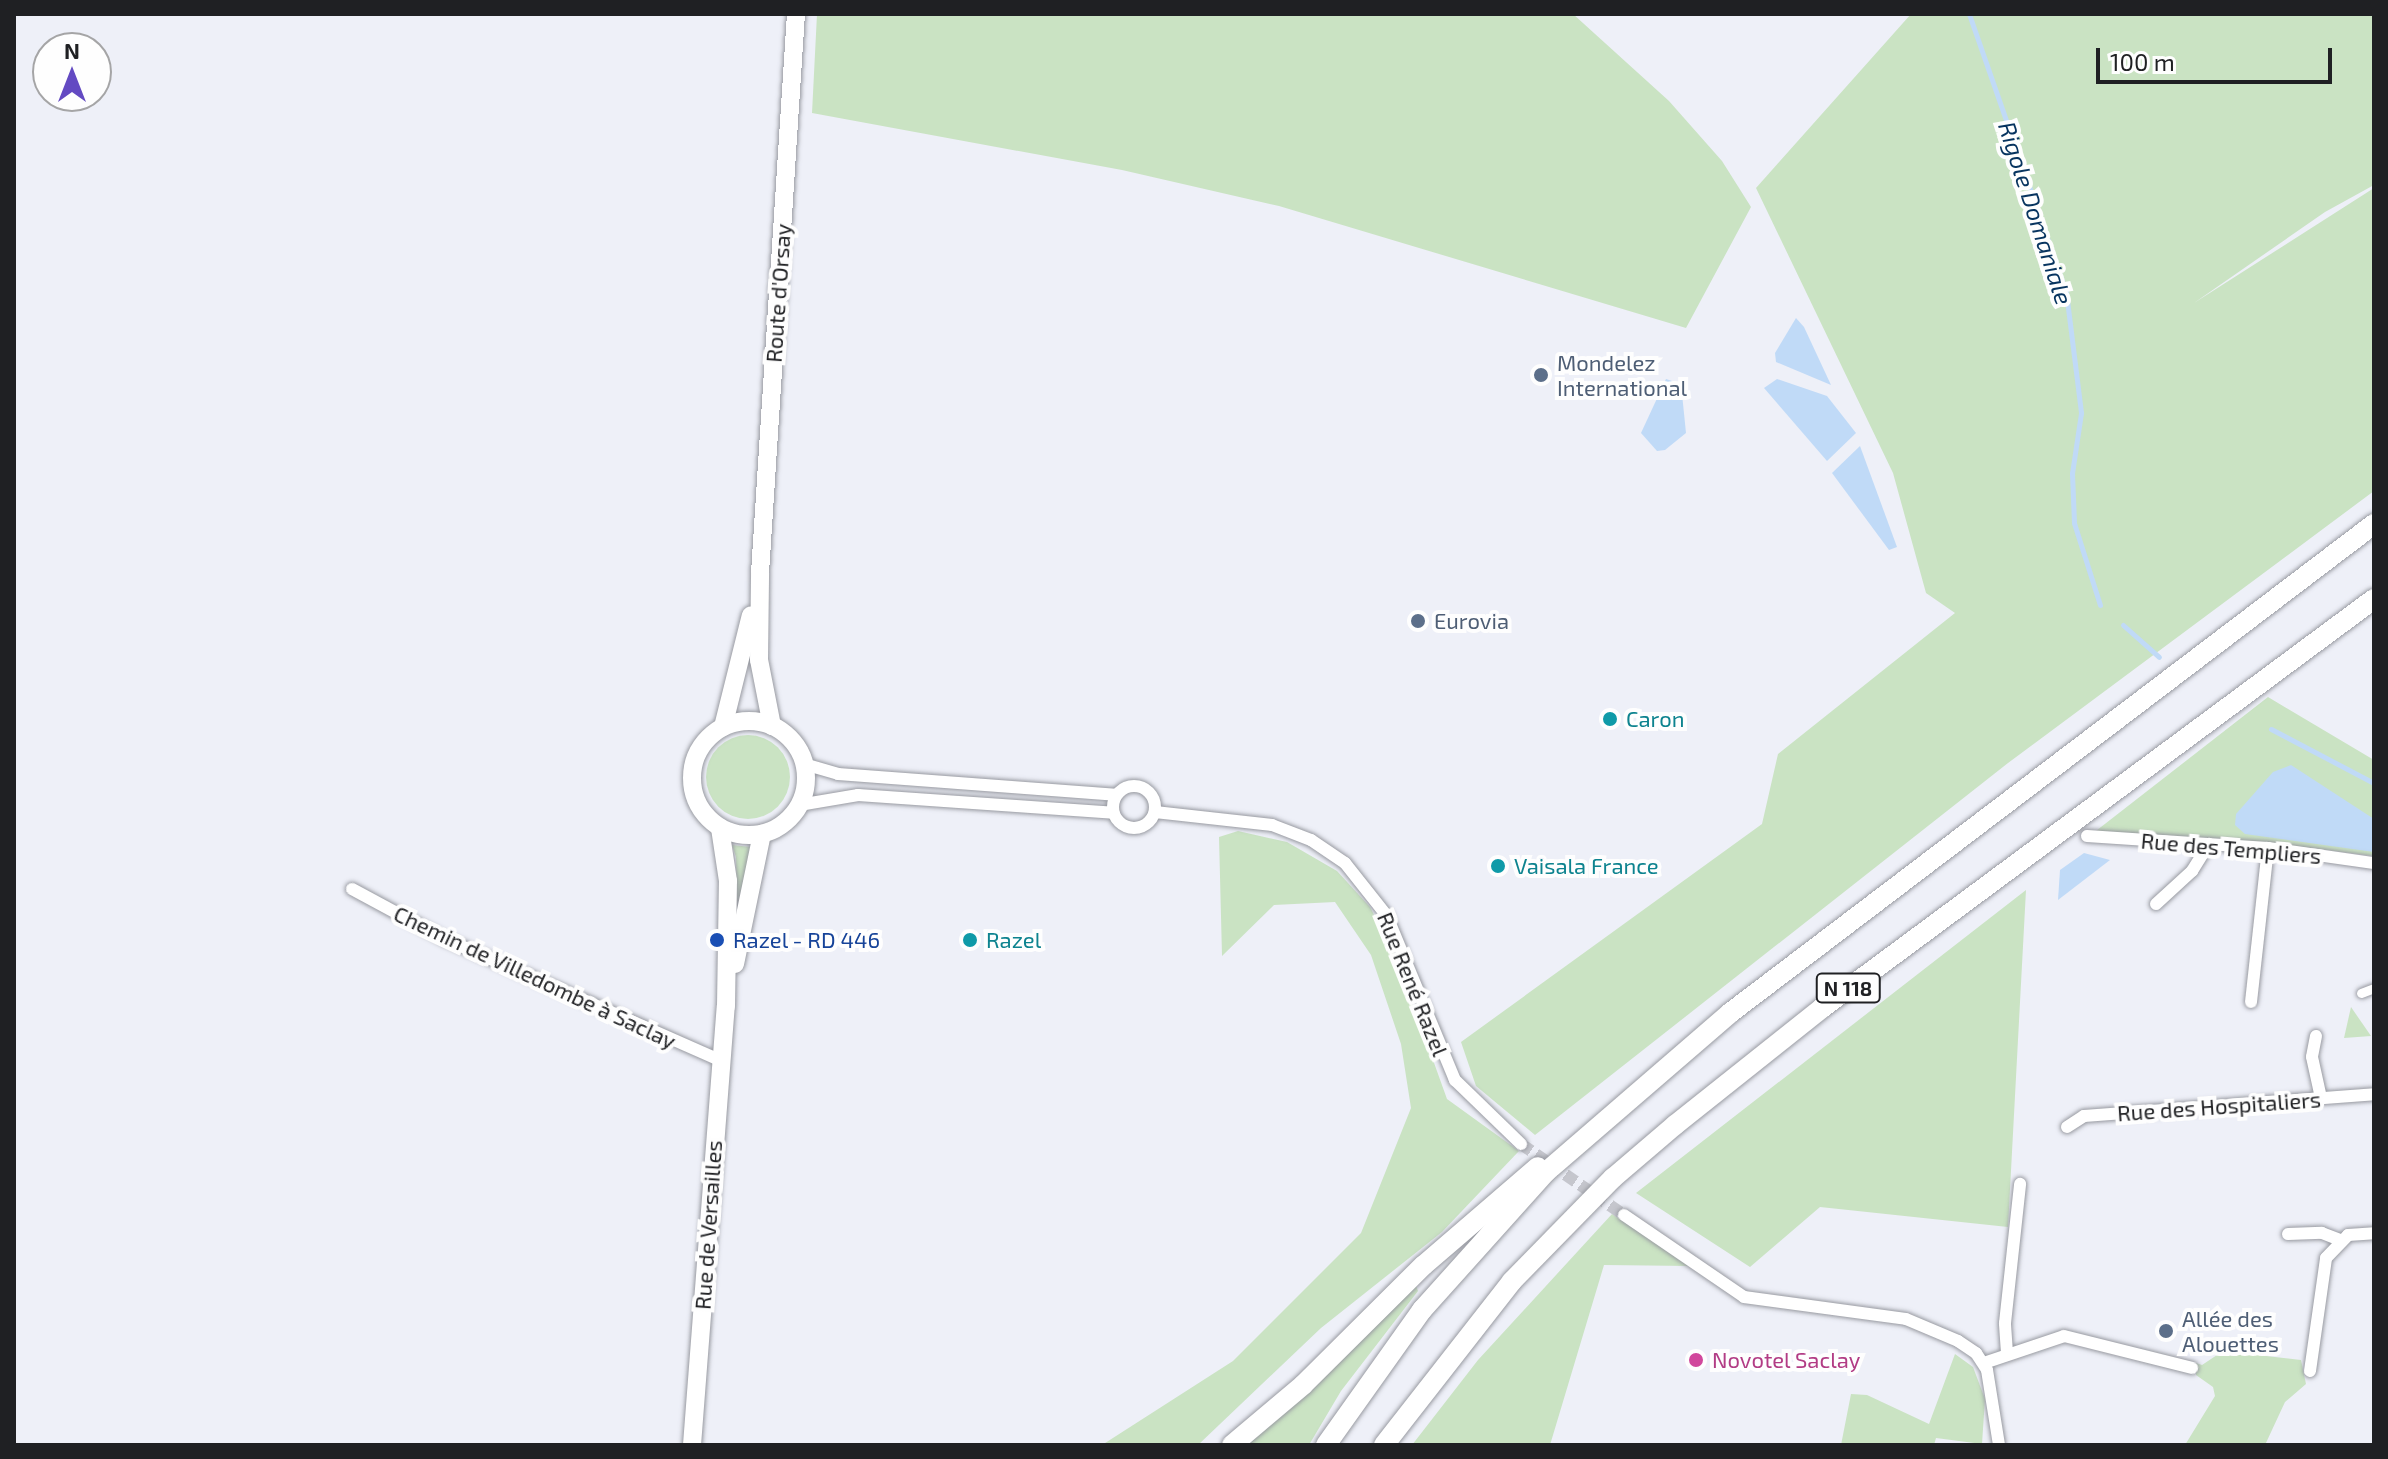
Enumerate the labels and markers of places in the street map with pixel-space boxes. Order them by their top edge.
place label: Mondelez International [1557,349,1687,400]
marker: Mondelez International [1532,366,1550,384]
place label: Eurovia [1434,608,1509,634]
marker: Eurovia [1409,612,1427,630]
place label: Caron [1626,706,1684,732]
marker: Caron [1601,710,1619,728]
place label: Vaisala France [1514,853,1659,879]
marker: Vaisala France [1489,857,1507,875]
place label: Razel - RD 446 [733,927,881,953]
place label: Razel [986,927,1041,953]
marker: Razel - RD 446 [708,931,726,949]
marker: Razel [961,931,979,949]
place label: Allée des Alouettes [2182,1305,2279,1356]
marker: Allée des Alouettes [2157,1322,2175,1340]
place label: Novotel Saclay [1712,1347,1861,1373]
marker: Novotel Saclay [1687,1351,1705,1369]

